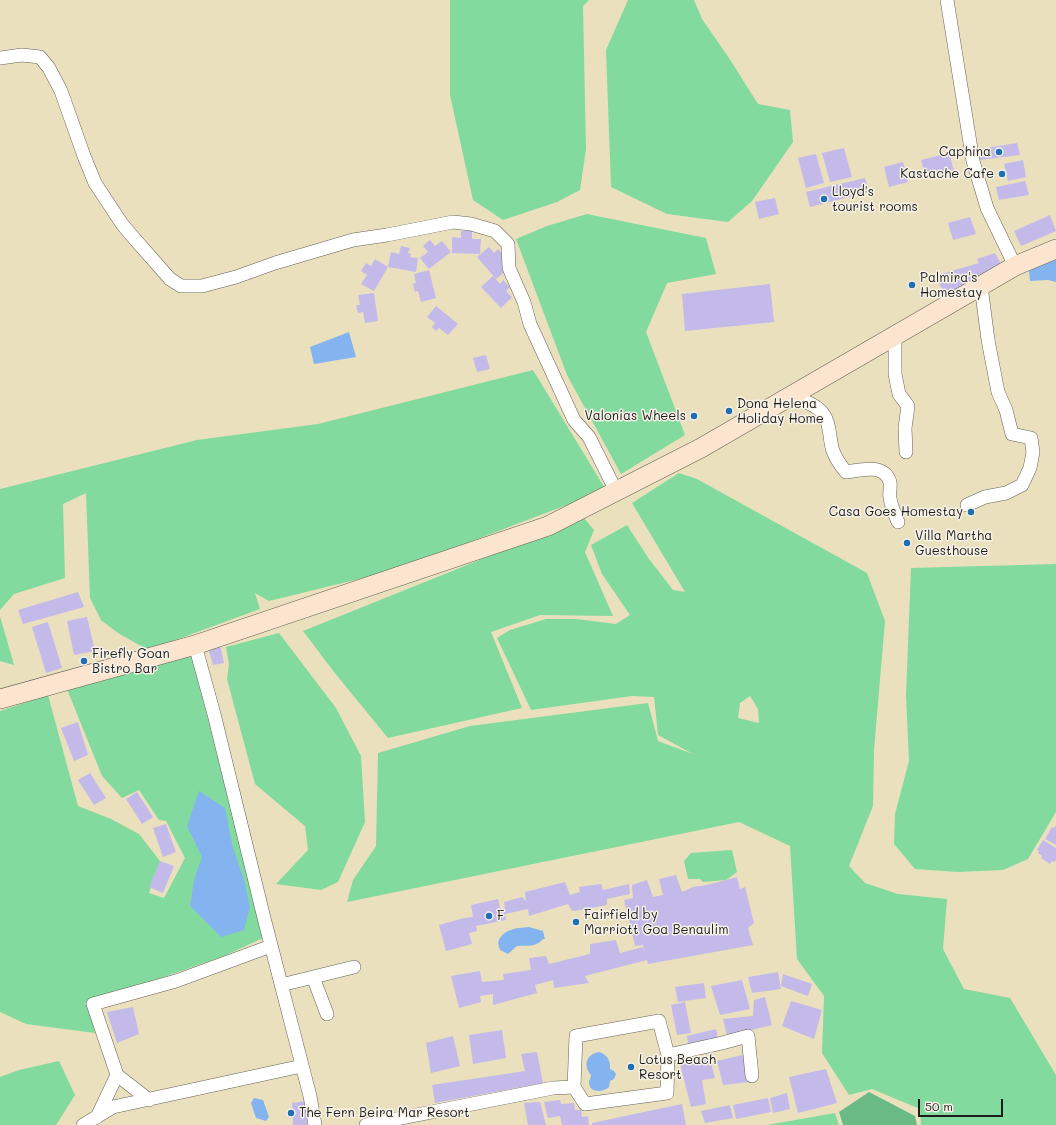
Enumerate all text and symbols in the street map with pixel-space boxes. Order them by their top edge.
place label: Caphina [939,144,991,160]
marker: Caphina [994,147,1004,157]
place label: Kastache Cafe [900,166,994,182]
marker: Kastache Cafe [997,169,1007,179]
place label: Lloyd's tourist rooms [832,184,918,215]
marker: Lloyd's tourist rooms [819,194,829,204]
place label: Palmira's Homestay [920,270,982,301]
marker: Palmira's Homestay [907,280,917,290]
place label: Dona Helena Holiday Home [737,396,824,427]
marker: Dona Helena Holiday Home [724,406,734,416]
place label: Valonias Wheels [584,408,686,424]
marker: Valonias Wheels [689,411,699,421]
place label: Casa Goes Homestay [829,504,963,520]
marker: Casa Goes Homestay [966,507,976,517]
place label: Villa Martha Guesthouse [915,528,992,559]
marker: Villa Martha Guesthouse [902,538,912,548]
place label: Firefly Goan Bistro Bar [92,646,170,677]
marker: Firefly Goan Bistro Bar [79,656,89,666]
place label: Fairfield by Marriott Goa Benaulim [584,907,729,938]
place label: F [497,908,504,924]
marker: F [484,911,494,921]
marker: Fairfield by Marriott Goa Benaulim [571,917,581,927]
place label: Lotus Beach Resort [639,1052,716,1083]
marker: Lotus Beach Resort [626,1062,636,1072]
scale bar [920,1091,1005,1117]
text: 50 m [925,1098,953,1114]
place label: The Fern Beira Mar Resort [299,1105,470,1121]
marker: The Fern Beira Mar Resort [286,1108,296,1118]

